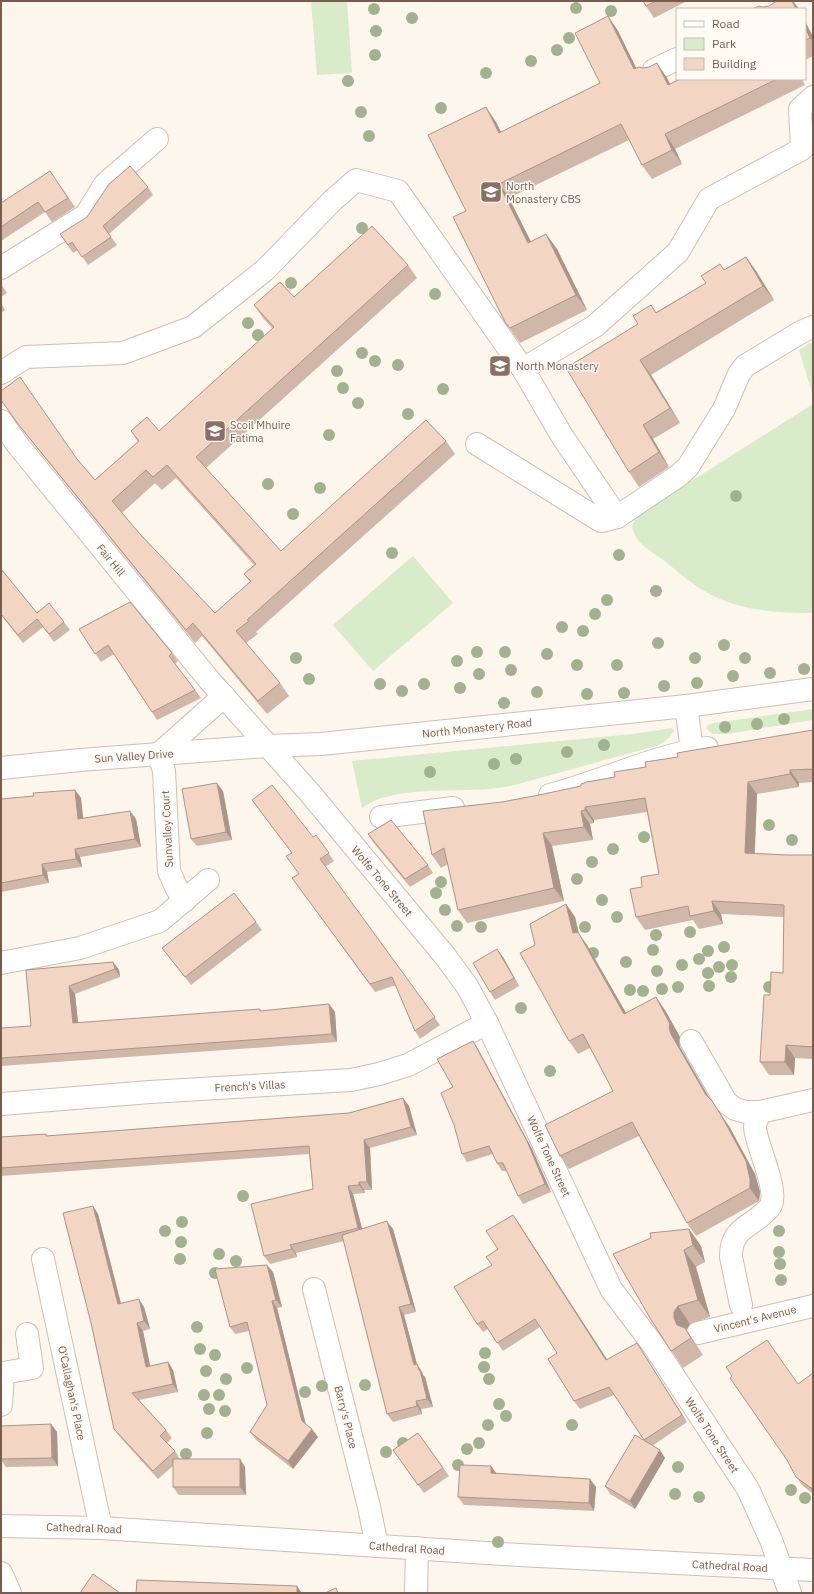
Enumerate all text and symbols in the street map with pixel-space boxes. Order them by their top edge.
legend [676,8,806,80]
text: Road [712,16,740,31]
text: Park [712,36,737,51]
text: Building [712,56,757,71]
school or university icon: North Monastery CBS [478,179,504,205]
place label: North Monastery CBS [506,179,581,206]
school or university icon: North Monastery [487,353,513,379]
place label: North Monastery [516,359,599,373]
school or university icon: Scoil Mhuire Fatima [202,418,228,444]
place label: Scoil Mhuire Fatima [230,418,291,445]
street label: Fair Hill [94,541,128,579]
street label: North Monastery Road [421,715,533,741]
street label: Sun Valley Drive [94,746,174,766]
street label: Sunvalley Court [158,790,176,868]
street label: Wolfe Tone Street [348,843,416,919]
street label: French's Villas [214,1077,286,1095]
street label: Wolfe Tone Street [524,1113,574,1199]
street label: Vincent's Avenue [712,1302,798,1336]
street label: O'Callaghan's Place [55,1344,89,1442]
street label: Barry's Place [331,1384,361,1450]
street label: Wolfe Tone Street [682,1394,742,1476]
street label: Cathedral Road [46,1520,122,1536]
street label: Cathedral Road [369,1538,445,1558]
street label: Cathedral Road [692,1557,768,1575]

